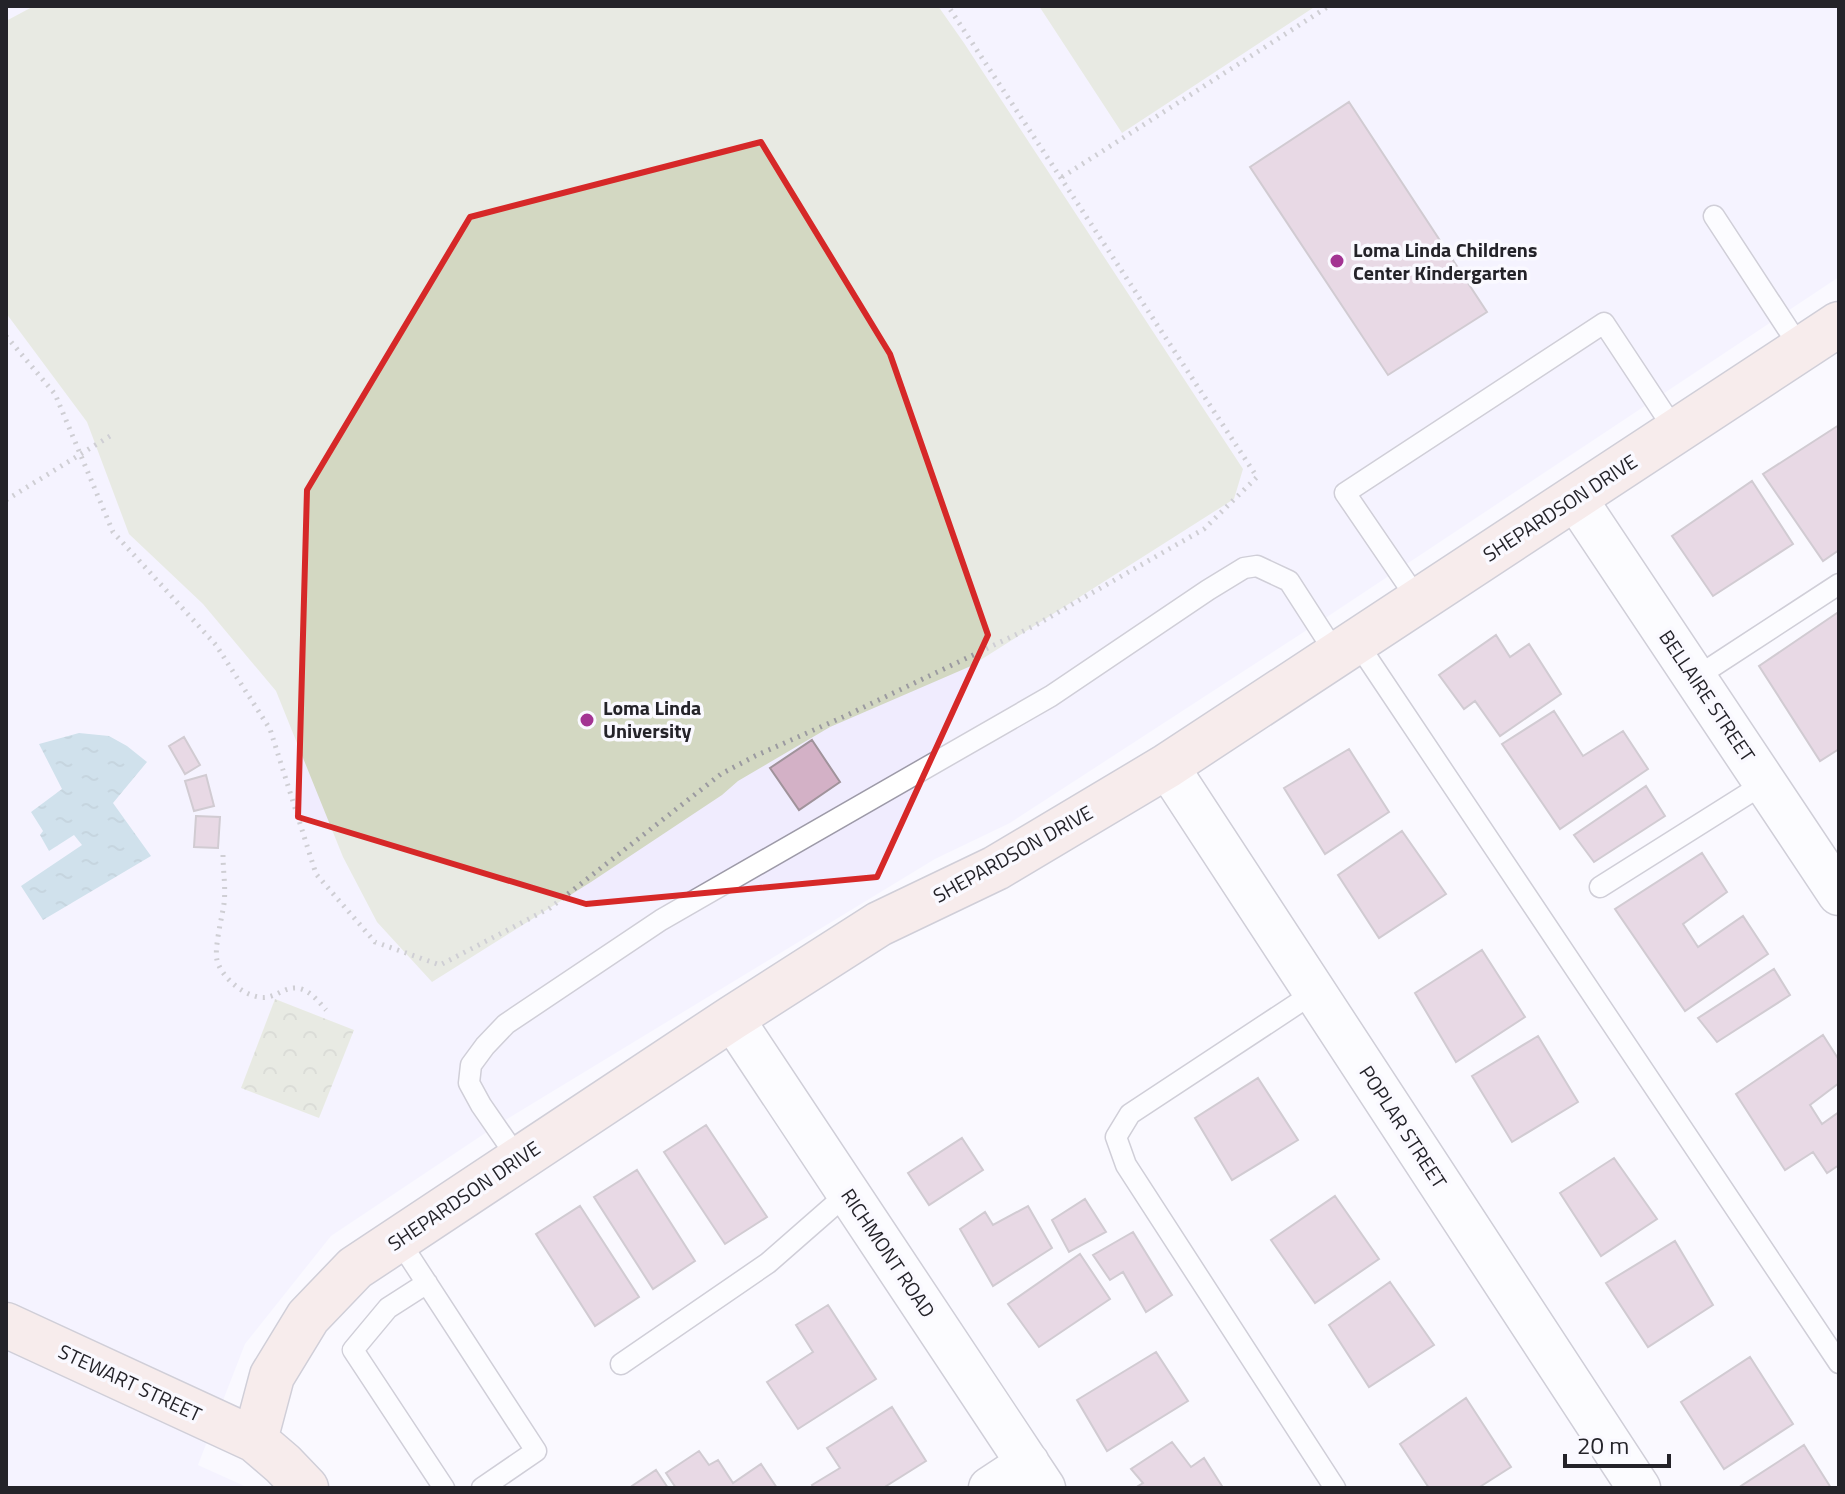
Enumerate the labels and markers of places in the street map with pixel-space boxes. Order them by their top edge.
place label: Loma Linda Childrens Center Kindergarten [1353,234,1537,288]
marker: Loma Linda Childrens Center Kindergarten [1328,252,1346,270]
place label: Loma Linda University [603,692,701,746]
marker: Loma Linda University [578,711,596,729]

